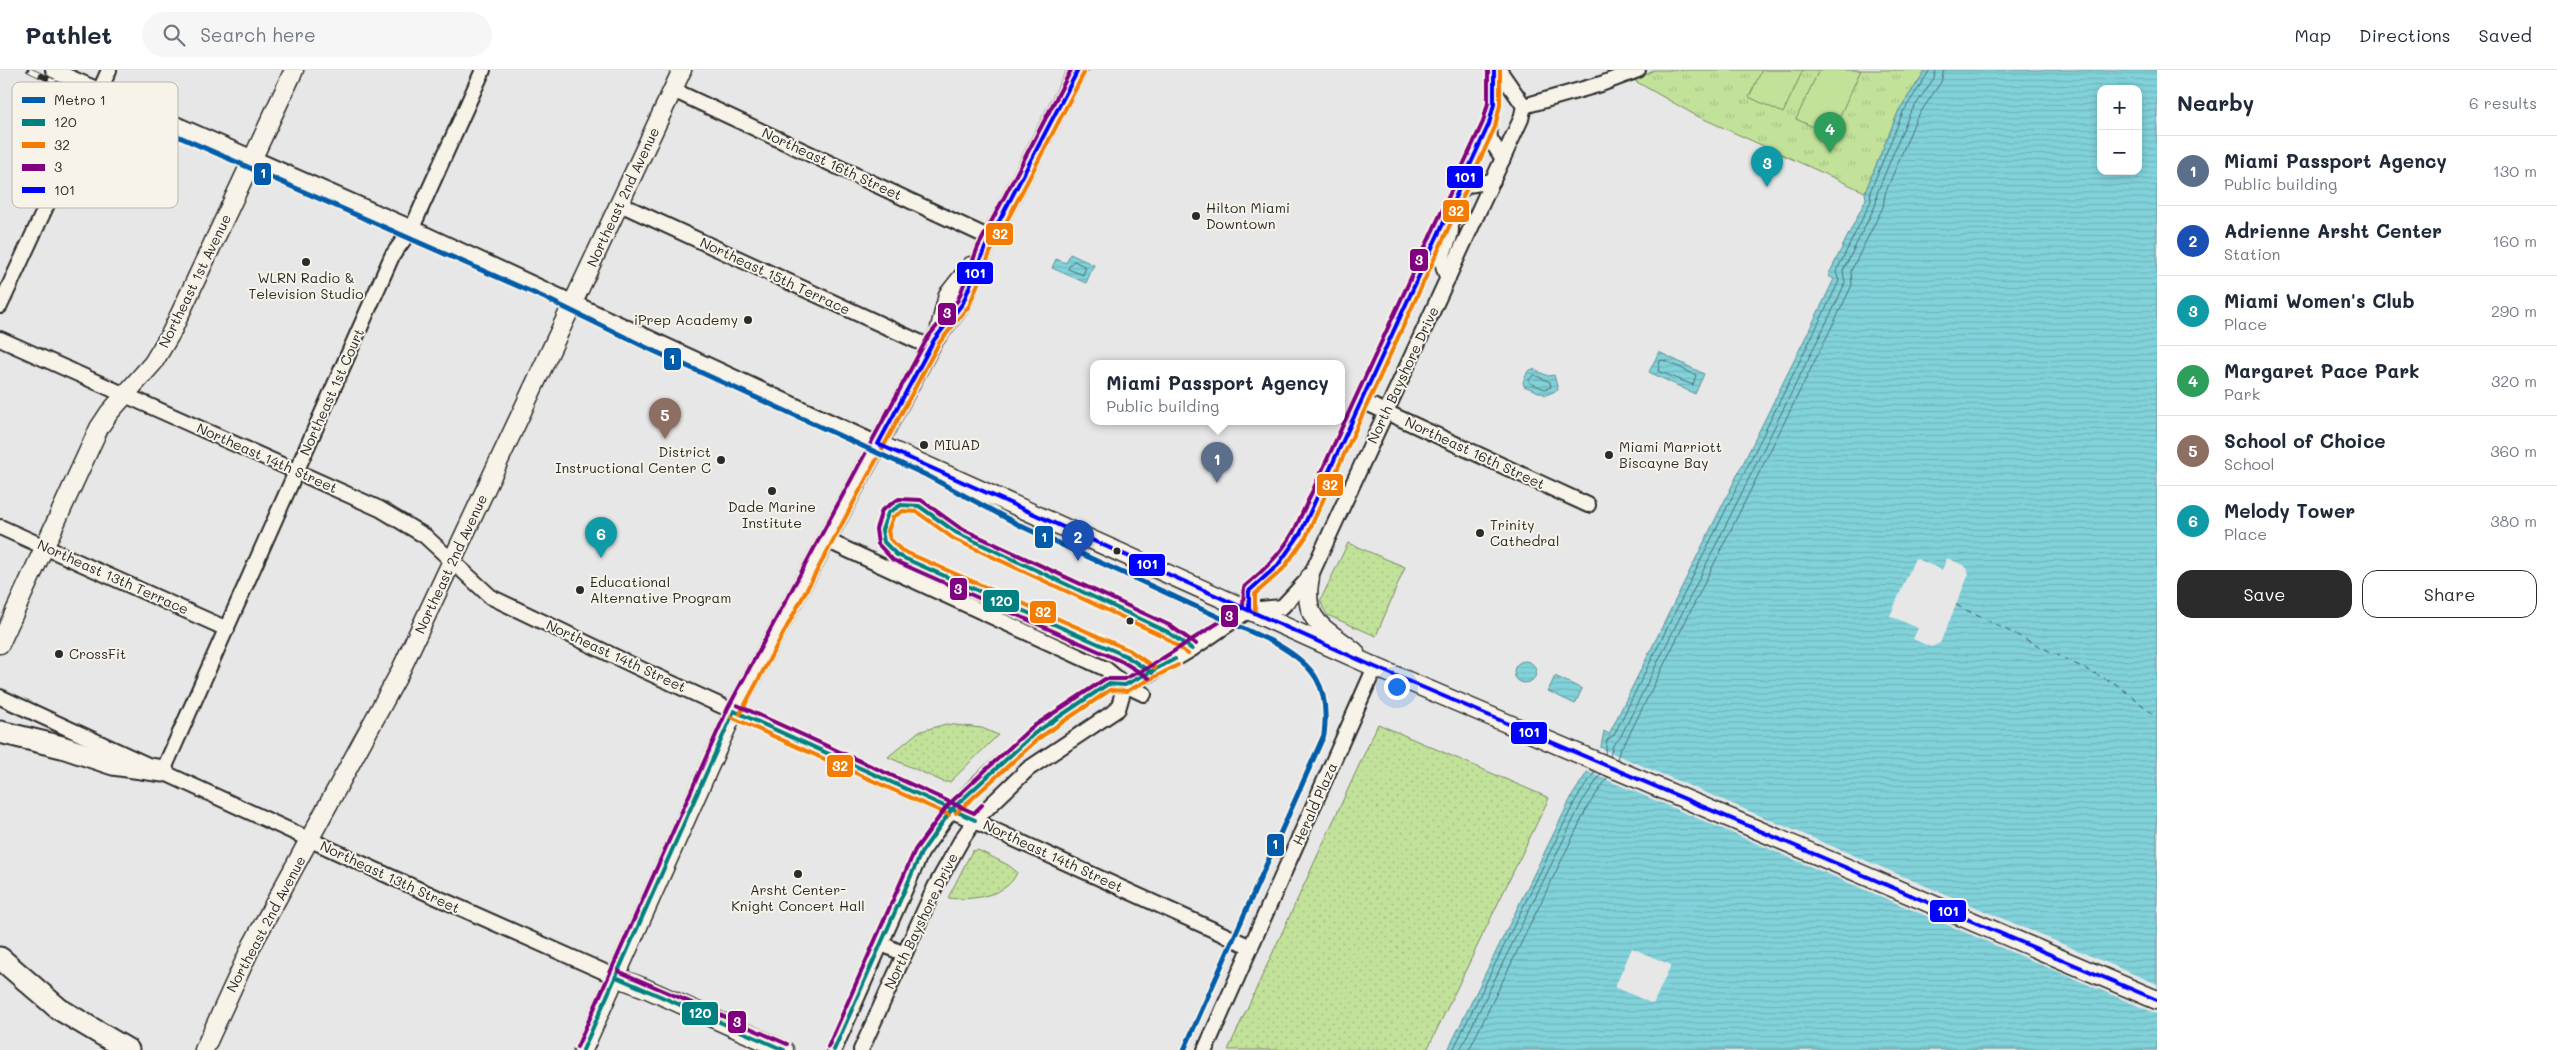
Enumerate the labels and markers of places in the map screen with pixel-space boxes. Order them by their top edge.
pin: 4 [1814,112,1846,153]
pin: 3 [1751,146,1783,187]
place label: Hilton Miami Downtown [1206,198,1290,233]
marker: Hilton Miami Downtown [1190,210,1202,222]
marker: WLRN Radio & Television Studio [300,256,312,268]
place label: WLRN Radio & Television Studio [248,268,364,303]
place label: iPrep Academy [634,310,738,329]
marker: iPrep Academy [742,314,754,326]
pin: 5 [649,398,681,439]
place label: MIUAD [934,435,980,454]
place label: Miami Marriott Biscayne Bay [1619,437,1722,472]
marker: MIUAD [918,439,930,451]
place label: District Instructional Center C [555,442,711,477]
pin: 1 [1201,442,1233,483]
marker: Miami Marriott Biscayne Bay [1603,449,1615,461]
marker: District Instructional Center C [715,454,727,466]
marker: Dade Marine Institute [766,485,778,497]
place label: Dade Marine Institute [728,497,816,532]
place label: Trinity Cathedral [1490,515,1560,550]
pin: 6 [585,517,617,558]
pin: 2 [1062,520,1094,561]
marker: Trinity Cathedral [1474,527,1486,539]
unlabelled marker [1112,546,1122,556]
place label: Educational Alternative Program [590,572,731,607]
marker: Educational Alternative Program [574,584,586,596]
unlabelled marker [1125,616,1135,626]
place label: CrossFit [69,644,126,663]
marker: CrossFit [53,648,65,660]
marker: Arsht Center- Knight Concert Hall [792,868,804,880]
place label: Arsht Center- Knight Concert Hall [731,880,865,915]

